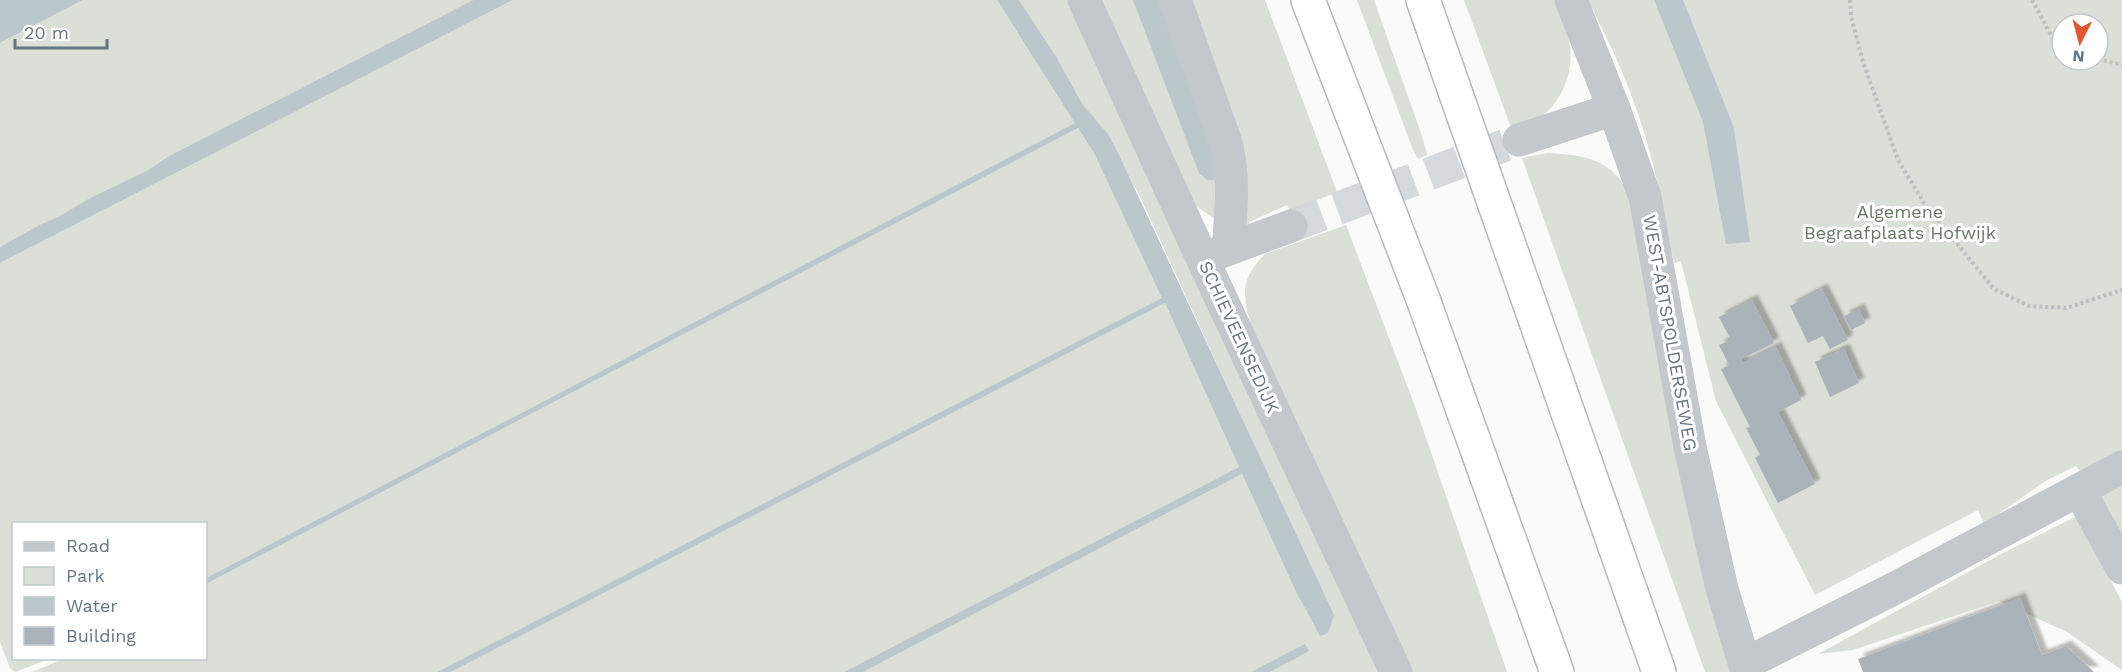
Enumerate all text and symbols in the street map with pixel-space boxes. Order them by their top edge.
scale bar [15,12,106,50]
north arrow [2050,12,2110,72]
text: 20 m [24,22,69,43]
text: N [2072,46,2085,66]
park label: Algemene Begraafplaats Hofwijk [1804,201,1996,243]
street label: WEST-ABTSPOLDERSEWEG [1639,213,1702,453]
street label: SCHIEVEENSEDIJK [1195,258,1284,416]
legend [12,522,207,660]
text: Road [66,535,110,556]
text: Park [66,565,105,586]
text: Water [66,595,118,616]
text: Building [66,625,136,646]

